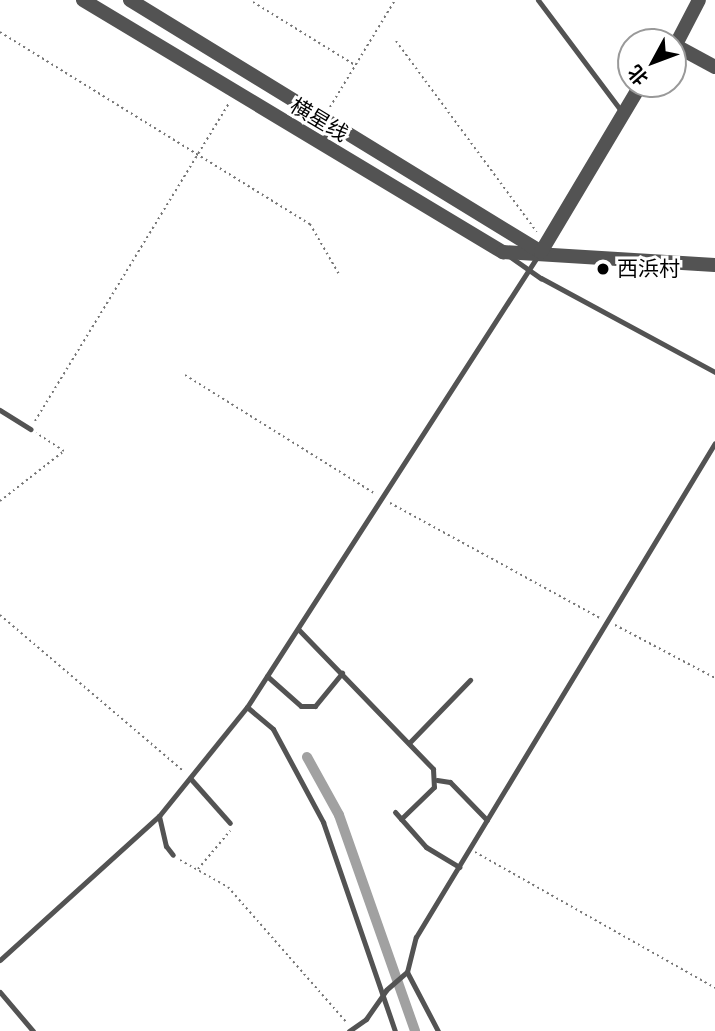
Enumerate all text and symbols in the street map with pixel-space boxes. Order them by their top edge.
north arrow [617,28,687,98]
text: 北 [622,60,653,91]
street label: 横星线 [286,93,352,147]
place label: 西浜村 [617,256,680,282]
marker: 西浜村 [595,261,611,277]

